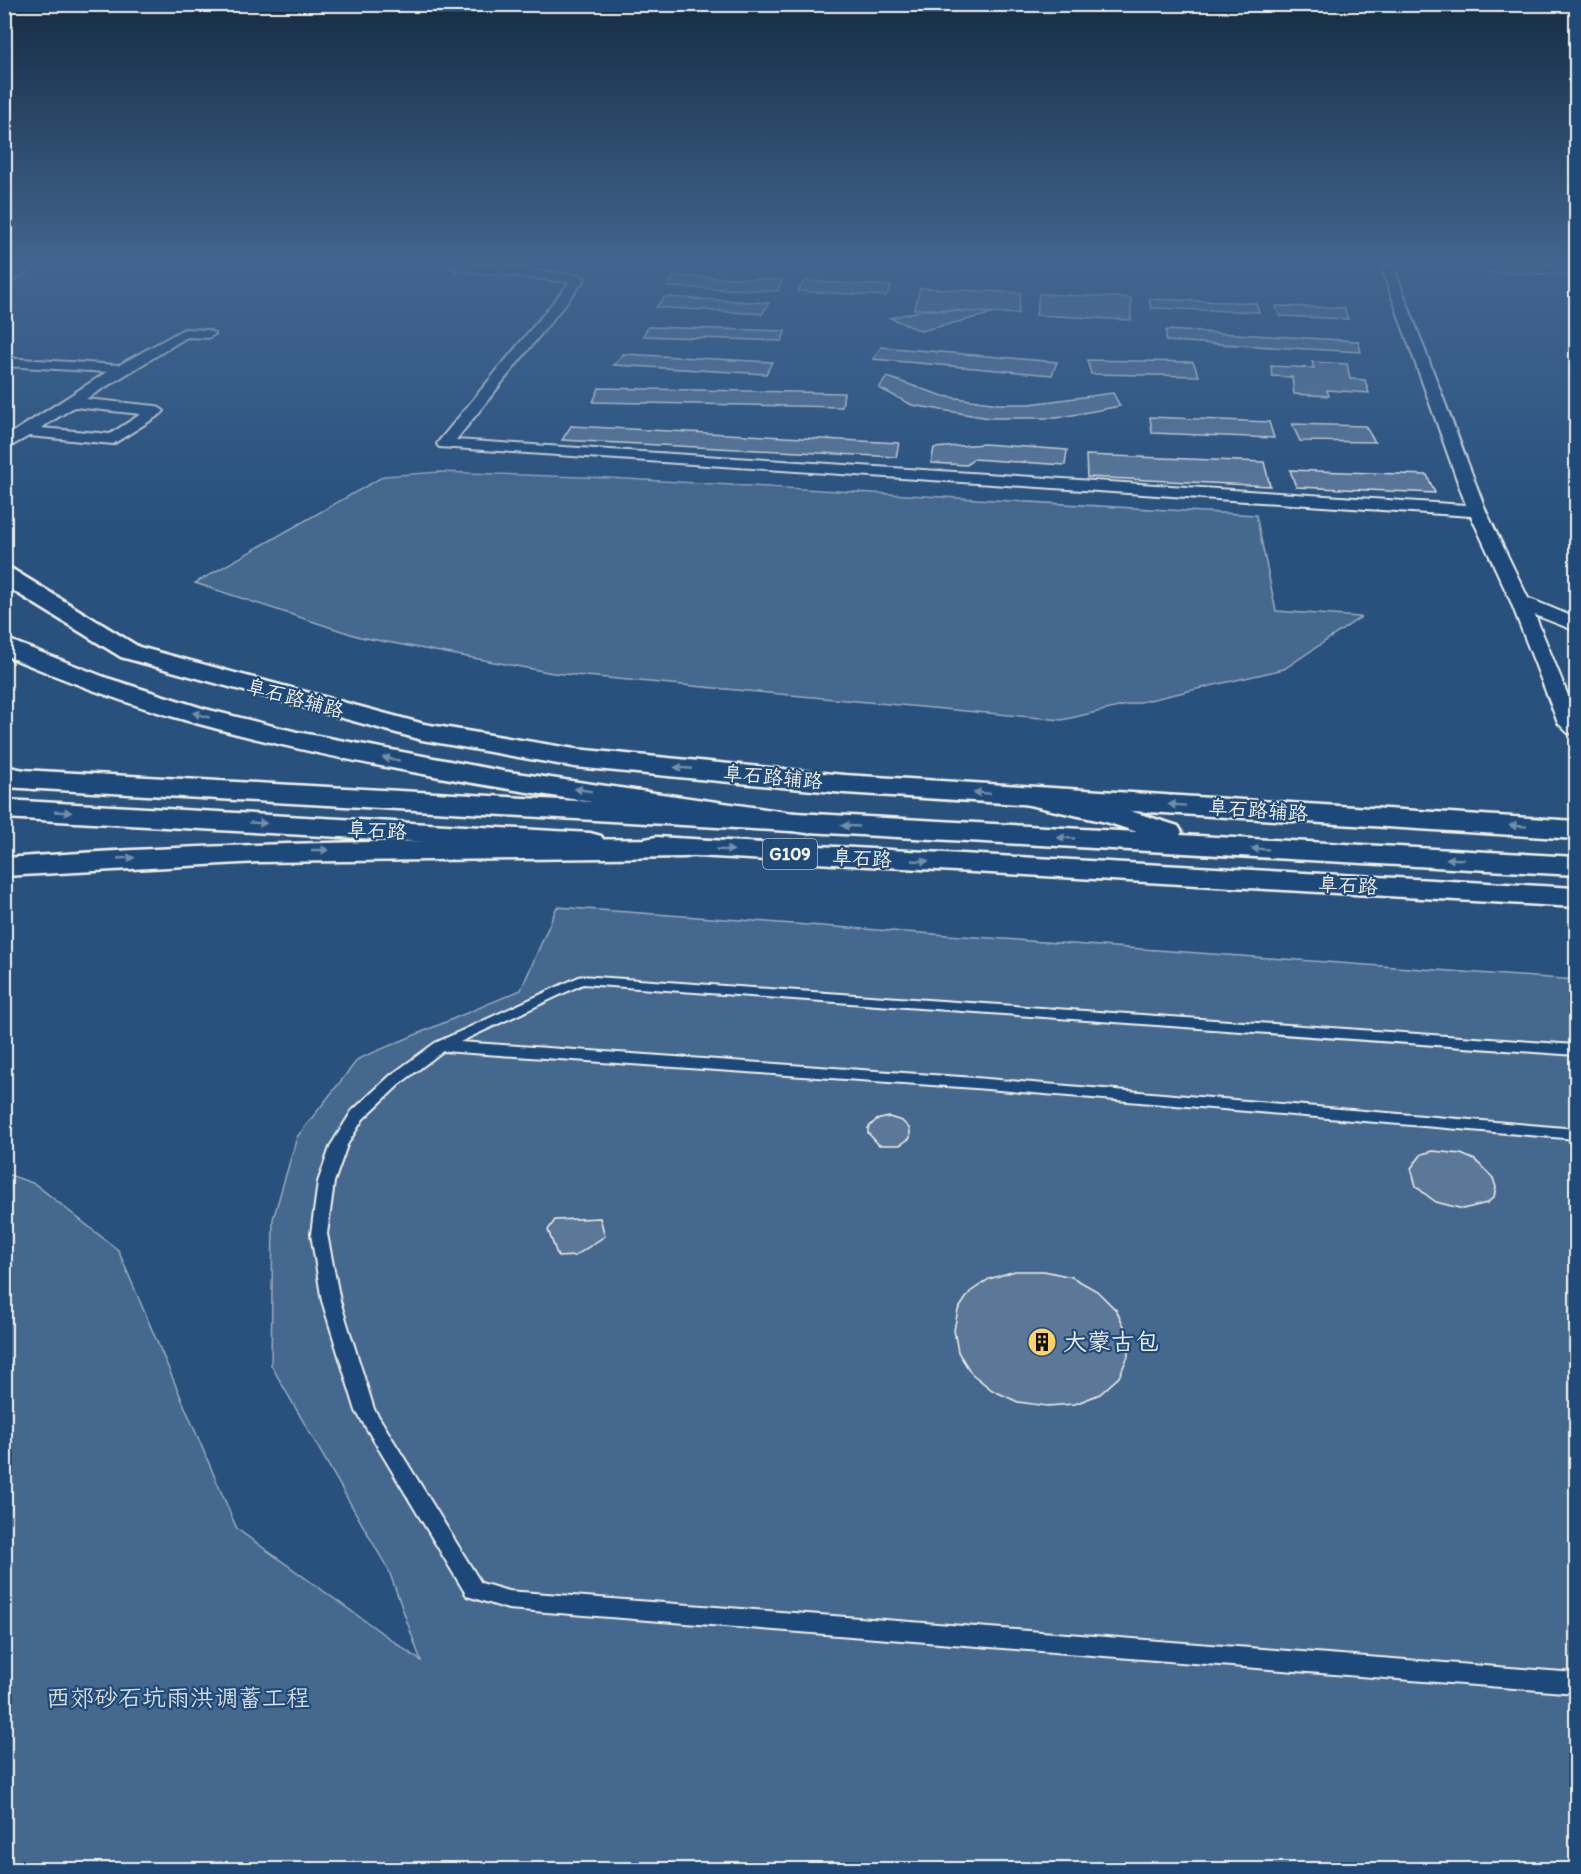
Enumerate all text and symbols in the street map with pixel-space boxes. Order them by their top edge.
street label: 阜石路辅路 [244,673,347,723]
one-way arrow [192,710,210,719]
one-way arrow [381,754,400,763]
street label: 阜石路辅路 [722,761,825,793]
one-way arrow [674,763,693,773]
one-way arrow [574,785,593,794]
one-way arrow [973,789,992,798]
street label: 阜石路辅路 [1207,795,1310,826]
one-way arrow [1167,800,1186,809]
one-way arrow [53,808,72,817]
street label: 阜石路 [346,816,409,844]
one-way arrow [248,819,267,828]
one-way arrow [841,822,860,831]
one-way arrow [1509,822,1528,831]
one-way arrow [1056,834,1075,843]
road number: G109 [763,839,817,869]
street label: 阜石路 [831,844,894,872]
one-way arrow [311,845,330,855]
one-way arrow [715,845,734,854]
one-way arrow [1251,845,1270,854]
one-way arrow [116,854,135,863]
one-way arrow [1446,855,1465,864]
one-way arrow [910,856,929,865]
street label: 阜石路 [1317,871,1380,899]
building icon: 大蒙古包 [1026,1326,1058,1358]
place label: 大蒙古包 [1063,1327,1159,1356]
park label: 西郊砂石坑雨洪调蓄工程 [46,1683,310,1712]

